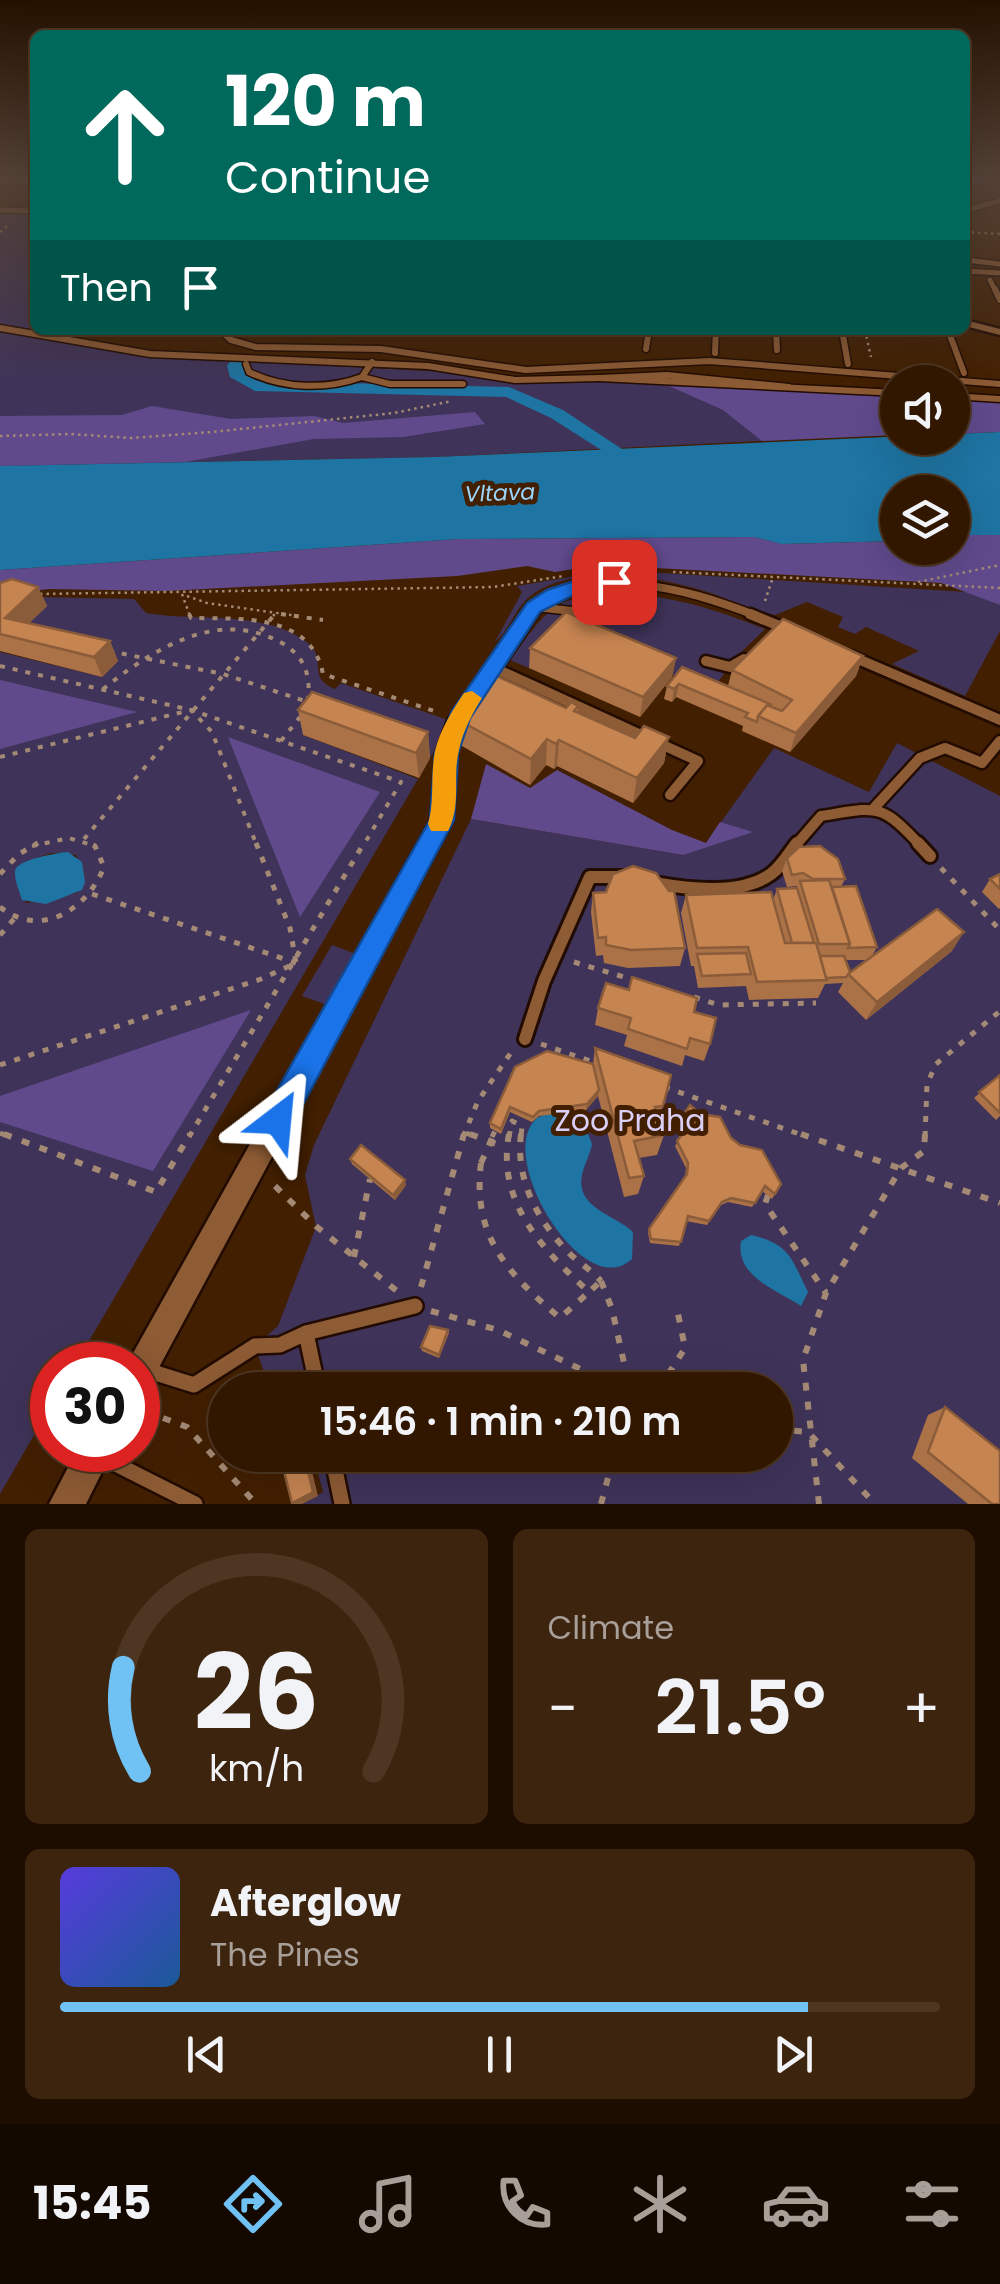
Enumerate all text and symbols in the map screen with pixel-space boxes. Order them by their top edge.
text: 120 m [225,52,426,151]
icon: ahead [60,70,190,200]
text: Continue [225,146,430,209]
icon: arrive [173,260,228,315]
text: Then [60,261,153,314]
map controls [880,365,970,565]
button: sound [880,365,970,455]
button: layers [880,475,970,565]
water label: Vltava [464,476,536,510]
pin [572,540,657,625]
icon: arrive [587,555,642,610]
position arrow [226,1068,330,1172]
park label: Zoo Praha [555,1099,705,1142]
speed limit sign: 30 [30,1342,160,1472]
text: 15:46 · 1 min · 210 m [320,1395,681,1448]
text: Climate [548,1605,674,1650]
text: 26 [193,1620,319,1765]
text: 21.5° [654,1655,826,1760]
text: − [548,1670,578,1747]
text: + [902,1670,940,1747]
text: km/h [209,1743,304,1794]
text: Afterglow [210,1876,401,1929]
text: The Pines [210,1932,360,1977]
icon: previous [179,2027,234,2082]
icon: pause [472,2027,527,2082]
icon: next [766,2027,821,2082]
icon: directions [218,2169,288,2239]
icon: music [353,2169,423,2239]
icon: phone [489,2169,559,2239]
icon: climate [625,2169,695,2239]
icon: car [761,2169,831,2239]
icon: filters [897,2169,967,2239]
text: 15:45 [33,2172,152,2235]

